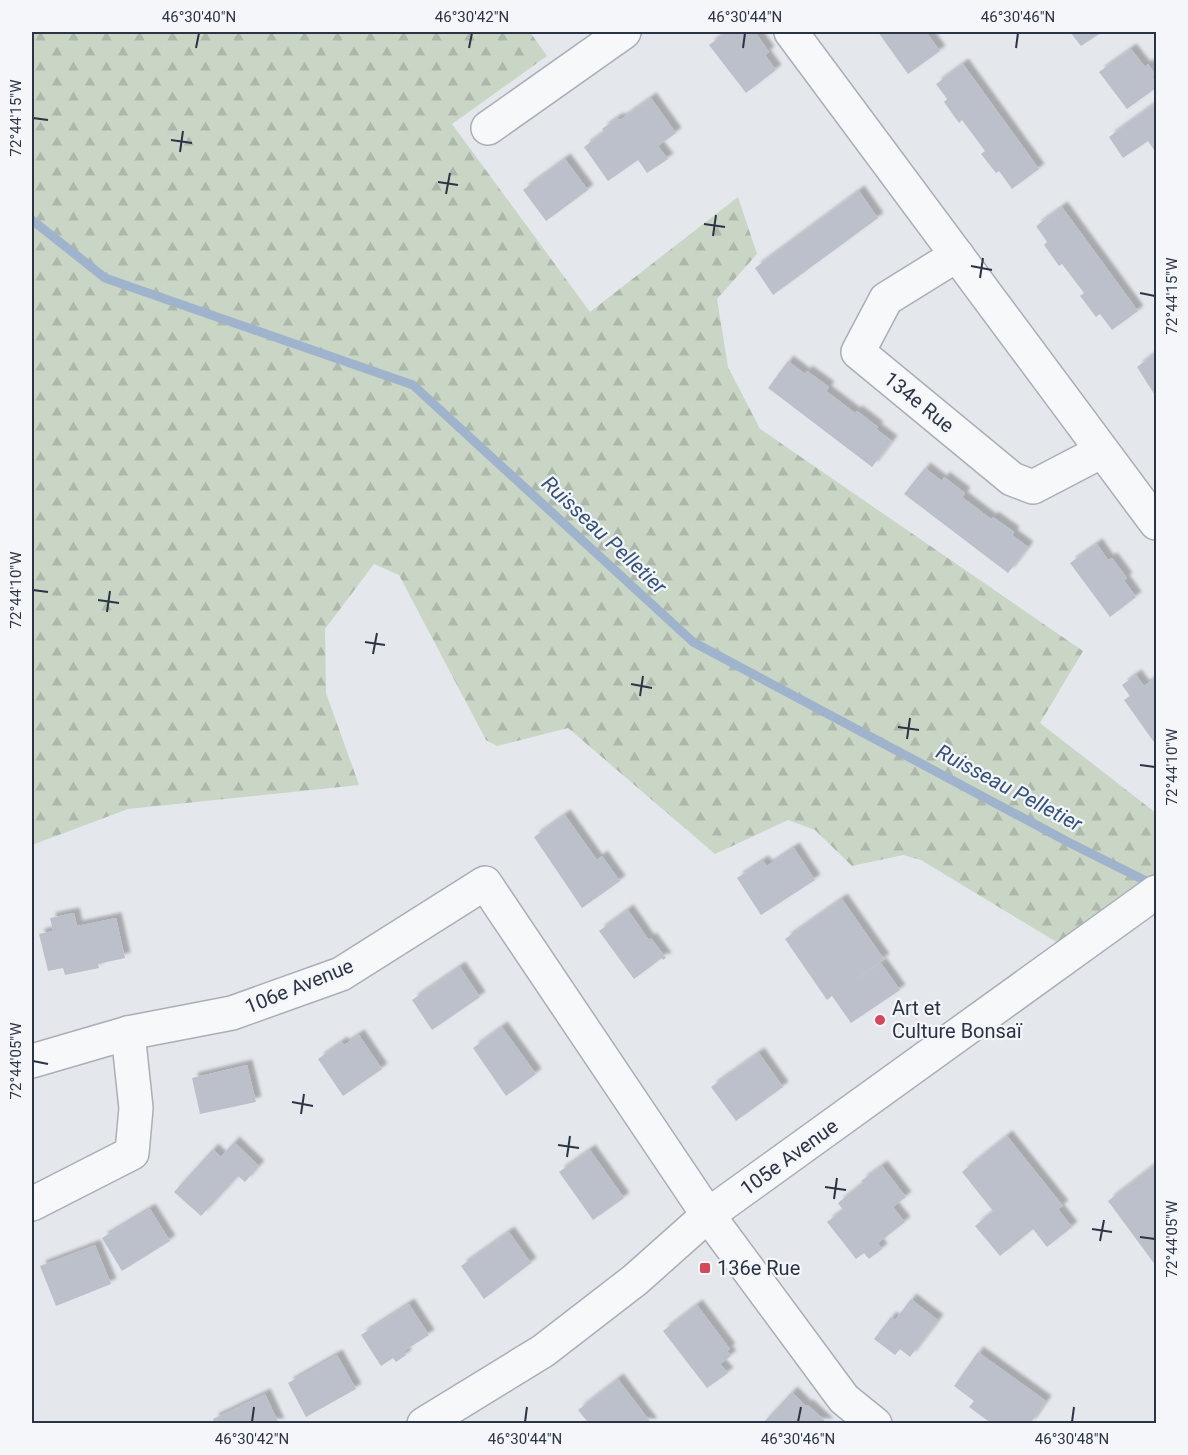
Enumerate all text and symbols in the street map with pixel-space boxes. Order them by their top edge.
text: 46°30'40"N [162,8,236,26]
text: 46°30'42"N [435,8,509,26]
text: 46°30'44"N [708,8,782,26]
text: 46°30'46"N [981,8,1055,26]
text: 72°44'15"W [7,80,25,156]
text: 72°44'15"W [1163,258,1181,334]
street label: 134e Rue [879,366,959,438]
water label: Ruisseau Pelletier [537,471,672,600]
text: 72°44'10"W [7,552,25,628]
text: 72°44'10"W [1163,729,1181,805]
water label: Ruisseau Pelletier [932,739,1087,837]
street label: 106e Avenue [241,953,357,1019]
place label: Art et Culture Bonsaï [892,996,1023,1043]
marker: Art et Culture Bonsaï [873,1013,887,1027]
text: 72°44'05"W [7,1023,25,1099]
street label: 105e Avenue [736,1114,842,1200]
text: 72°44'05"W [1163,1201,1181,1277]
place label: 136e Rue [717,1256,800,1280]
marker: 136e Rue [698,1261,712,1275]
text: 46°30'42"N [215,1430,289,1448]
text: 46°30'44"N [488,1430,562,1448]
text: 46°30'46"N [761,1430,835,1448]
text: 46°30'48"N [1035,1430,1109,1448]

